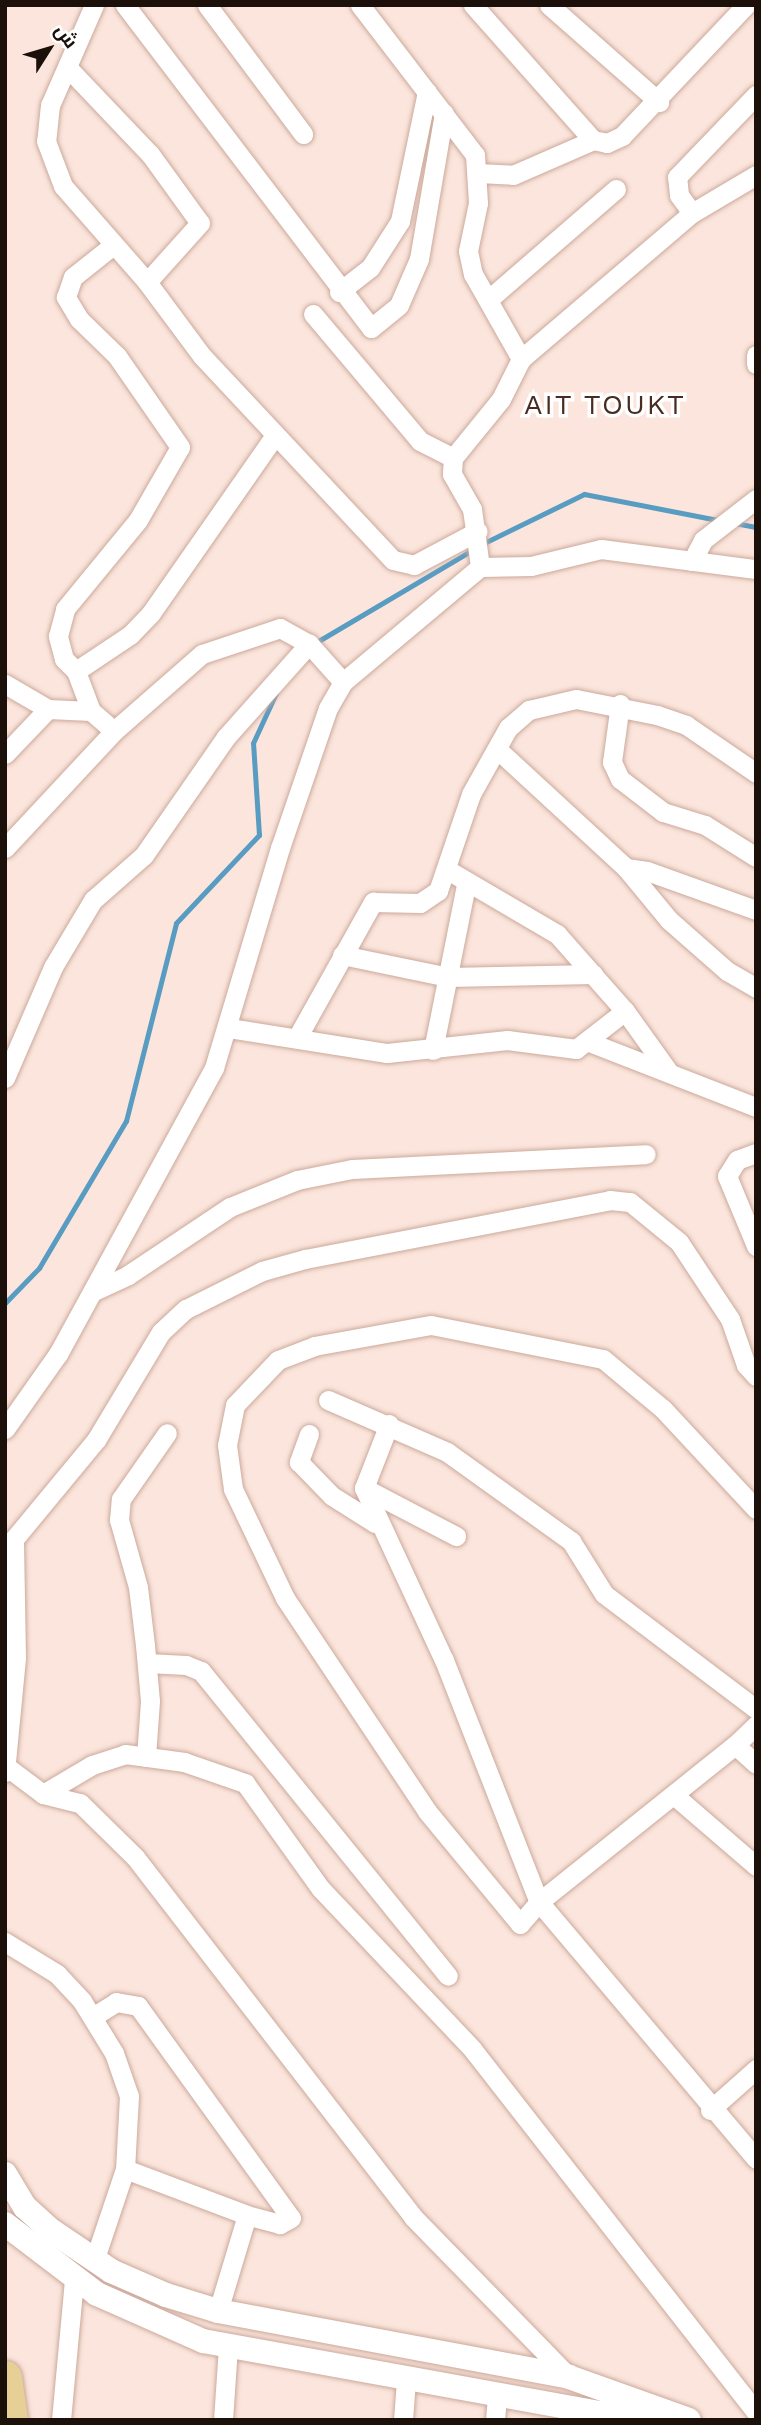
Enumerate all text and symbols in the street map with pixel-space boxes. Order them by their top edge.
north arrow [14,14,84,84]
text: ش [50,19,83,53]
district label: AIT TOUKT [524,388,686,422]

